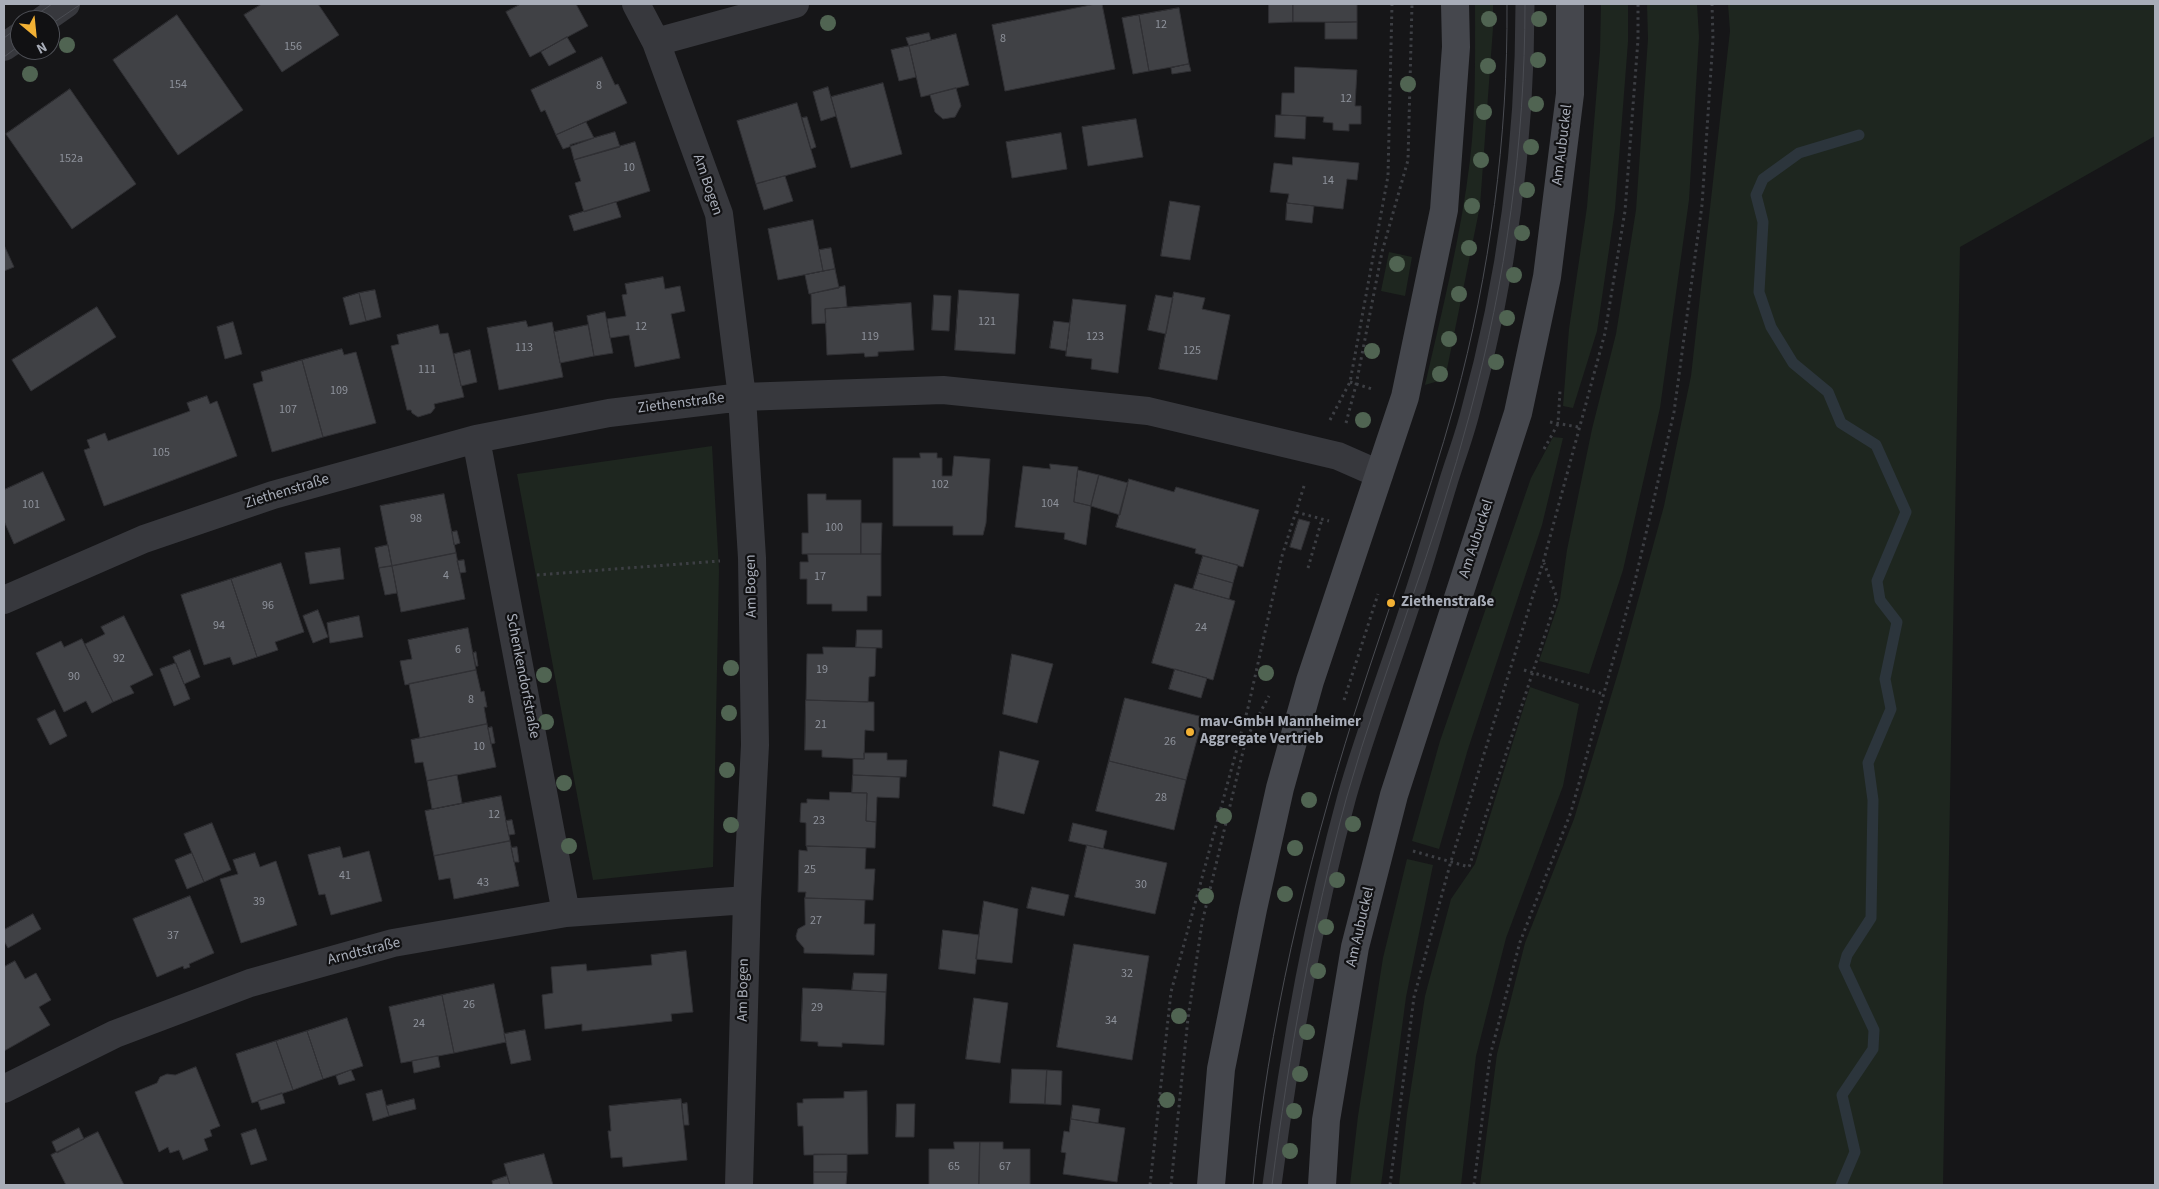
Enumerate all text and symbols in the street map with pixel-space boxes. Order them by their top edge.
north arrow [10,10,60,60]
house number: 12 [1155,18,1167,32]
house number: 8 [1000,32,1006,46]
text: N [33,36,50,58]
house number: 156 [284,40,302,54]
house number: 154 [169,78,187,92]
house number: 8 [596,79,602,93]
house number: 12 [1340,92,1352,106]
street label: Am Aubuckel [1549,103,1577,187]
house number: 152a [59,152,83,166]
street label: Am Bogen [688,152,726,218]
house number: 10 [623,161,635,175]
house number: 14 [1322,174,1334,188]
house number: 121 [978,315,996,329]
house number: 12 [635,320,647,334]
house number: 119 [861,330,879,344]
house number: 123 [1086,330,1104,344]
house number: 113 [515,341,533,355]
house number: 125 [1183,344,1201,358]
house number: 111 [418,363,436,377]
house number: 109 [330,384,348,398]
street label: Ziethenstraße [636,390,726,418]
house number: 107 [279,403,297,417]
house number: 105 [152,446,170,460]
street label: Ziethenstraße [243,471,331,513]
house number: 102 [931,478,949,492]
house number: 104 [1041,497,1059,511]
street label: Am Aubuckel [1456,497,1498,581]
house number: 101 [22,498,40,512]
house number: 98 [410,512,422,526]
house number: 100 [825,521,843,535]
street label: Am Bogen [742,554,762,618]
house number: 4 [443,569,449,583]
house number: 17 [814,570,826,584]
place label: Ziethenstraße [1401,594,1494,612]
marker: Ziethenstraße [1385,597,1397,609]
house number: 96 [262,599,274,613]
street label: Schenkendorfstraße [501,612,543,740]
house number: 94 [213,619,225,633]
house number: 24 [1195,621,1207,635]
house number: 6 [455,643,461,657]
house number: 92 [113,652,125,666]
house number: 19 [816,663,828,677]
house number: 90 [68,670,80,684]
house number: 8 [468,693,474,707]
place label: mav-GmbH Mannheimer Aggregate Vertrieb [1200,714,1361,749]
house number: 21 [815,718,827,732]
marker: mav-GmbH Mannheimer Aggregate Vertrieb [1184,726,1196,738]
house number: 26 [1164,735,1176,749]
house number: 10 [473,740,485,754]
house number: 28 [1155,791,1167,805]
house number: 12 [488,808,500,822]
house number: 23 [813,814,825,828]
house number: 25 [804,863,816,877]
house number: 41 [339,869,351,883]
house number: 43 [477,876,489,890]
house number: 30 [1135,878,1147,892]
street label: Am Aubuckel [1343,885,1379,969]
house number: 39 [253,895,265,909]
house number: 27 [810,914,822,928]
house number: 37 [167,929,179,943]
street label: Arndtstraße [326,934,402,970]
street label: Am Bogen [734,958,754,1022]
house number: 32 [1121,967,1133,981]
house number: 26 [463,998,475,1012]
house number: 29 [811,1001,823,1015]
house number: 34 [1105,1014,1117,1028]
house number: 24 [413,1017,425,1031]
house number: 65 [948,1160,960,1174]
house number: 67 [999,1160,1011,1174]

